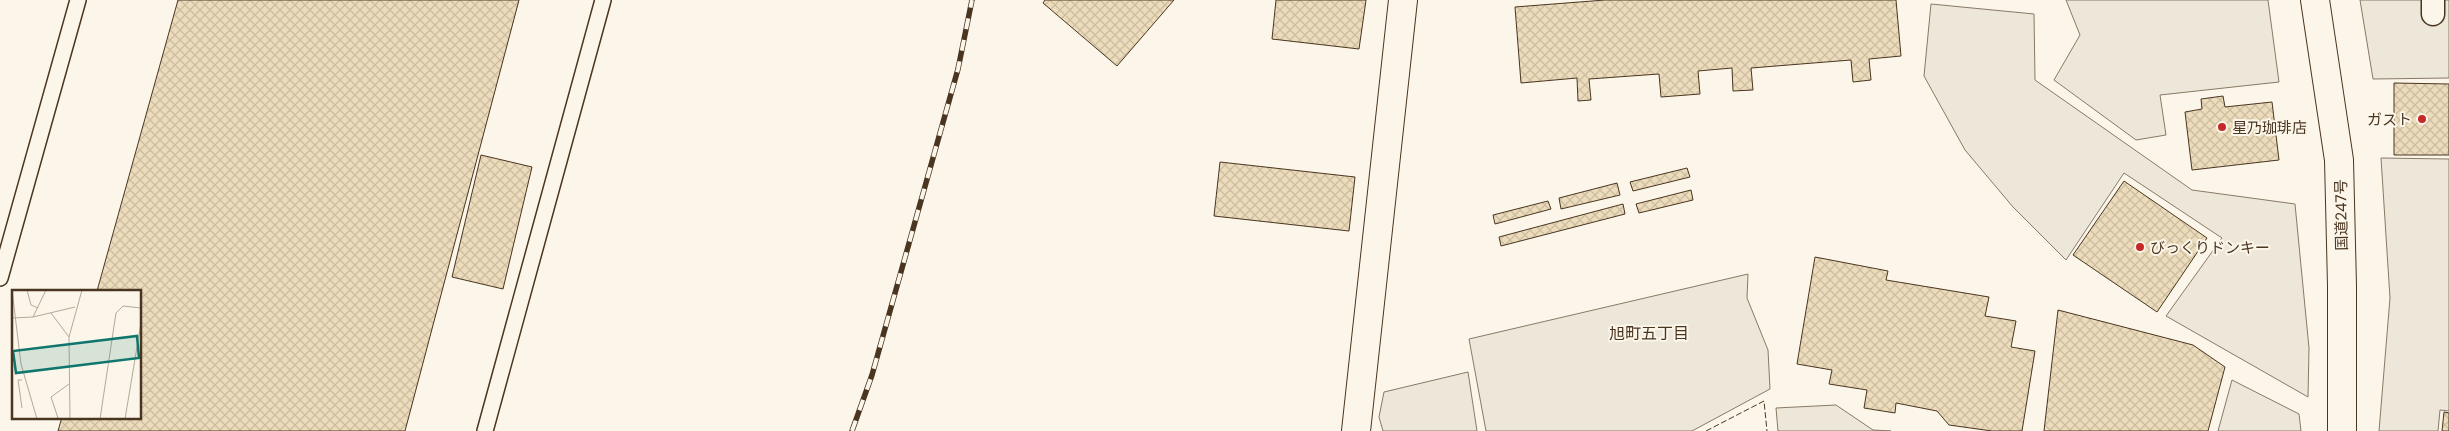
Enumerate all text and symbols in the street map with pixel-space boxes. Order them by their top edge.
place label: ガスト [2367,109,2412,130]
marker: ガスト [2416,113,2428,125]
place label: 星乃珈琲店 [2232,117,2307,138]
marker: 星乃珈琲店 [2216,121,2228,133]
street label: 国道247号 [2330,179,2352,251]
place label: びっくりドンキー [2150,237,2270,258]
marker: びっくりドンキー [2134,241,2146,253]
inset map [12,290,141,418]
district label: 旭町五丁目 [1609,322,1689,345]

